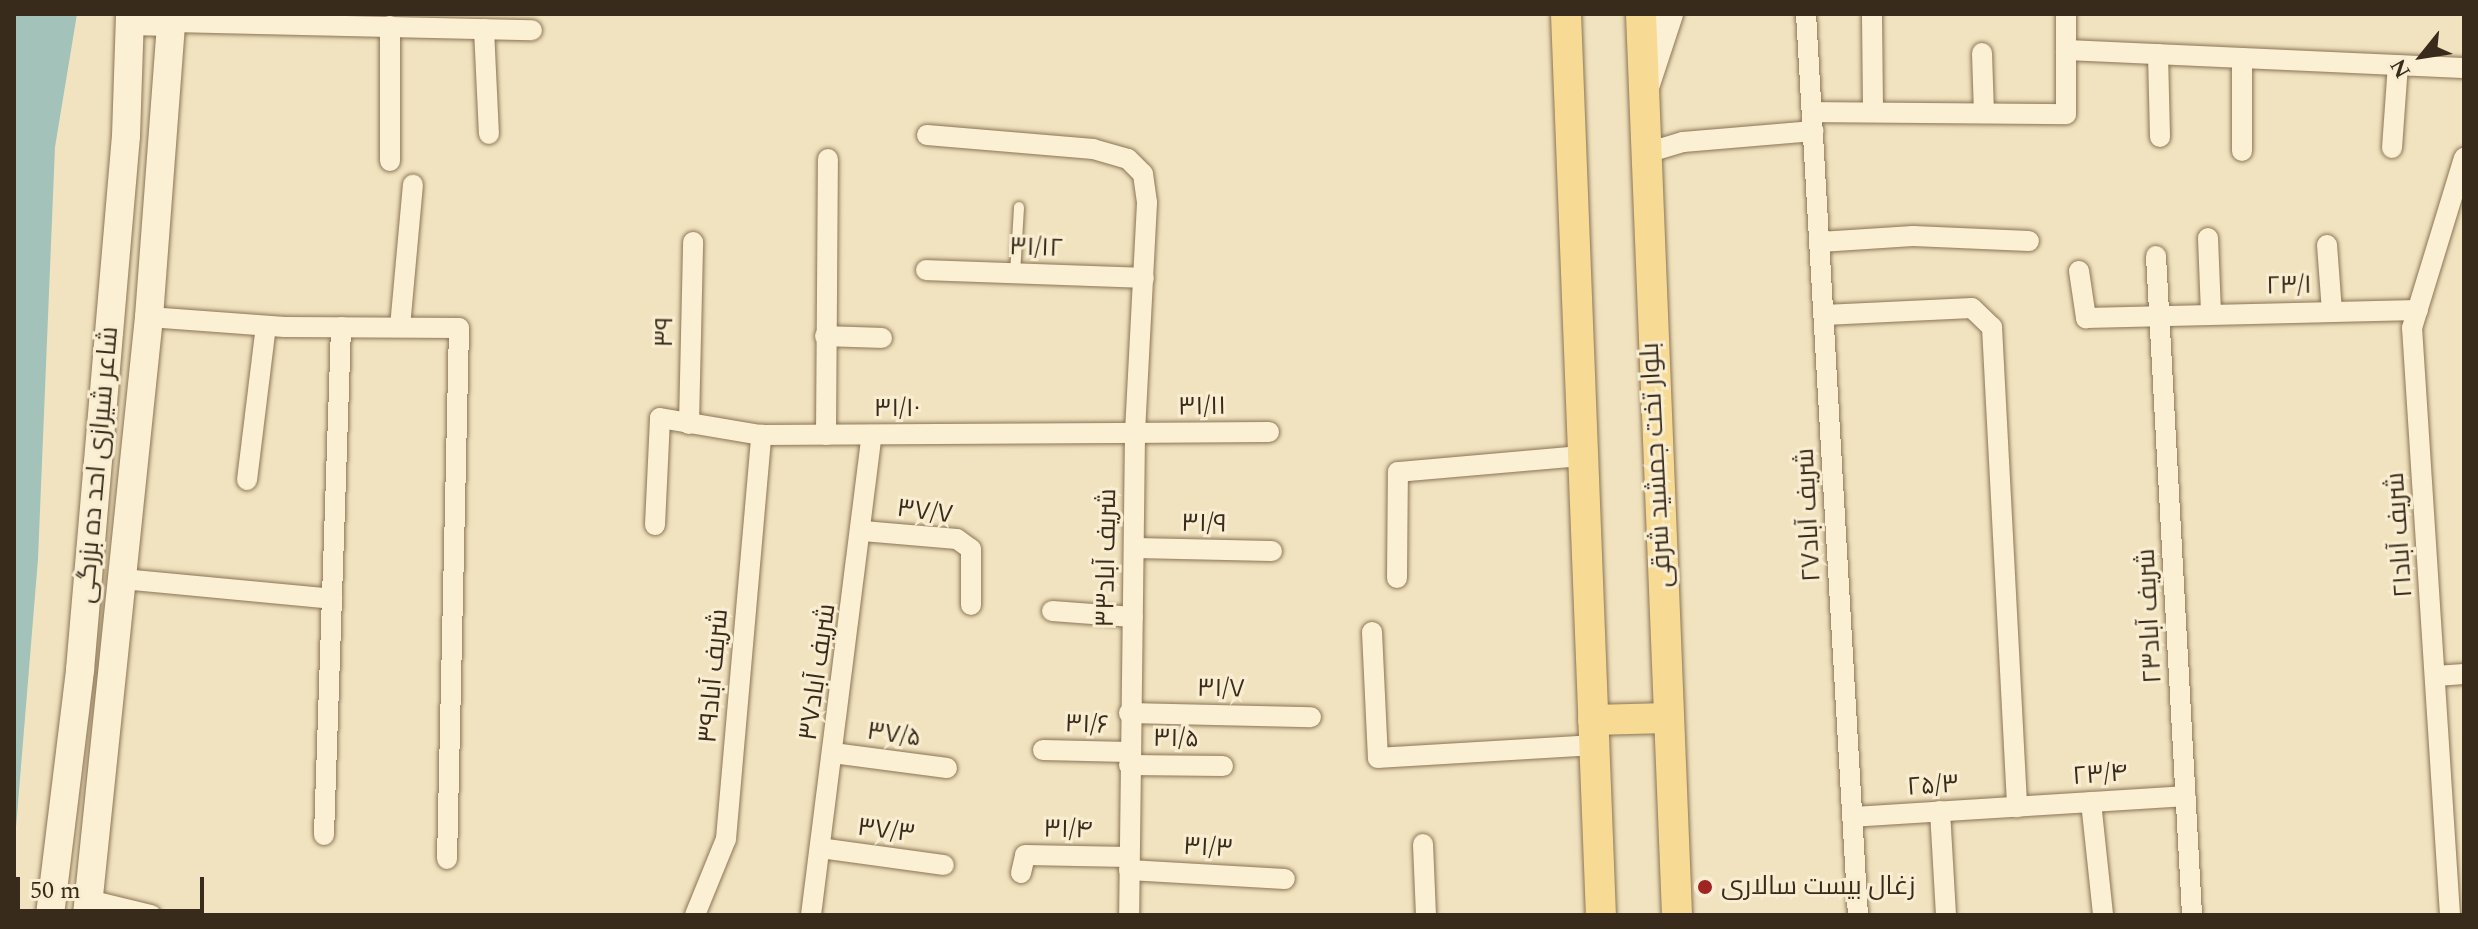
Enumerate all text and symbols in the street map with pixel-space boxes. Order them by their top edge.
north arrow [2382,16,2462,96]
text: N [2382,52,2420,84]
street label: ۳۱/۱۲ [1009,231,1063,265]
street label: ۲۳/۱ [2266,270,2312,302]
street label: ۳۹ [649,316,681,348]
street label: شاعر شیرازی احد ده بزرگی [70,325,126,605]
street label: بلوار تخت جمشید شرقی [1635,342,1679,588]
street label: ۳۱/۱۱ [1178,391,1226,423]
street label: ۳۱/۱۰ [874,393,920,425]
street label: شریف آباد۲۷ [1790,447,1828,583]
street label: شریف آباد۲۱ [2380,471,2420,599]
street label: شریف آباد۳۳ [1090,488,1124,628]
street label: ۳۷/۷ [895,493,955,531]
street label: ۳۱/۹ [1181,508,1227,540]
street label: شریف آباد۲۳ [2131,548,2169,684]
street label: شریف آباد۳۷ [793,602,843,742]
street label: شریف آباد۳۹ [693,607,735,745]
street label: ۳۱/۷ [1197,673,1245,705]
street label: ۳۱/۶ [1064,709,1110,741]
street label: ۳۷/۵ [865,716,923,754]
street label: ۳۱/۵ [1153,723,1199,755]
street label: ۲۳/۴ [2071,758,2129,792]
street label: ۲۵/۳ [1906,769,1960,803]
street label: ۳۷/۳ [855,812,917,850]
street label: ۳۱/۴ [1043,814,1093,846]
street label: ۳۱/۳ [1182,831,1234,865]
scale bar [20,861,208,911]
place label: زغال بیست سالاری [1721,871,1915,903]
text: 50 m [30,873,81,909]
marker: زغال بیست سالاری [1696,878,1714,896]

